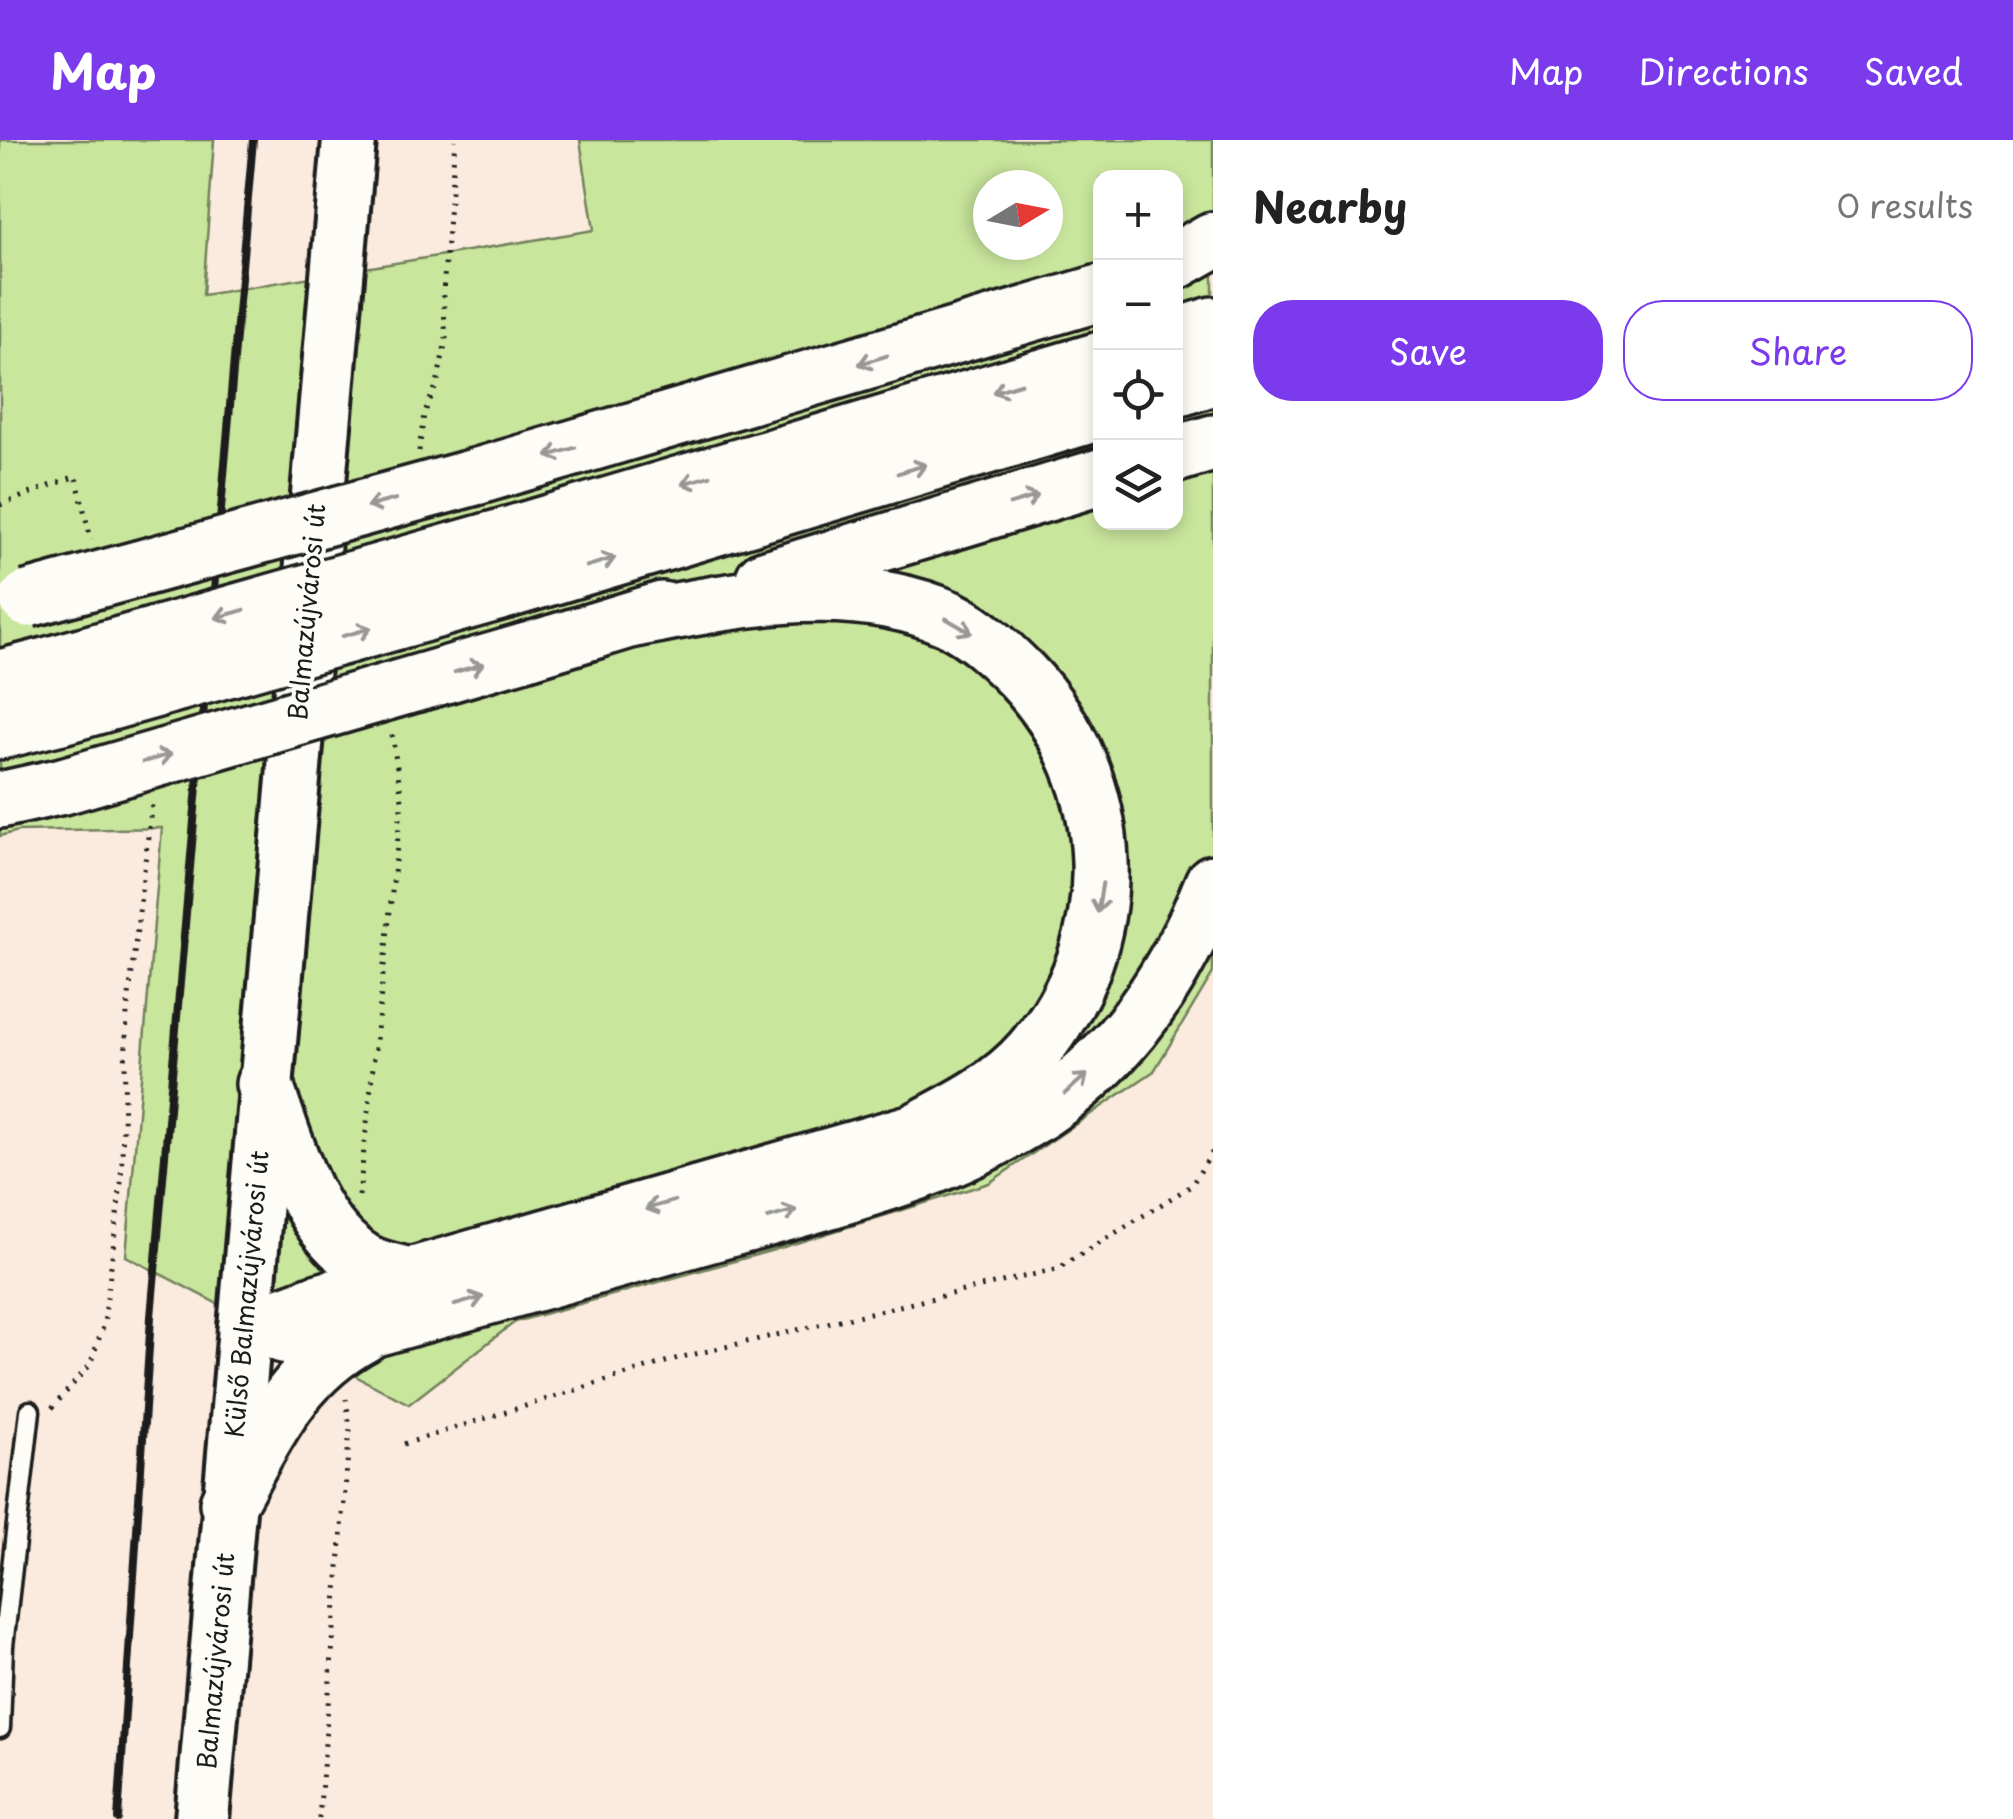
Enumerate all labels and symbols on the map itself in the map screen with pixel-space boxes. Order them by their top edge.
north arrow [973,170,1063,260]
one-way arrow [858,352,889,370]
one-way arrow [992,380,1023,398]
one-way arrow [546,444,577,462]
one-way arrow [896,459,927,477]
one-way arrow [680,472,712,490]
one-way arrow [1008,490,1040,508]
one-way arrow [366,495,397,513]
street label: Balmazújvárosi út [278,502,334,722]
one-way arrow [584,552,616,570]
one-way arrow [215,606,246,624]
one-way arrow [944,617,973,637]
one-way arrow [341,622,373,641]
one-way arrow [453,658,484,676]
one-way arrow [141,748,172,766]
one-way arrow [1090,881,1109,914]
one-way arrow [1063,1073,1088,1096]
street label: Külső Balmazújvárosi út [215,1149,277,1439]
one-way arrow [645,1197,676,1215]
one-way arrow [766,1204,797,1222]
one-way arrow [453,1291,484,1310]
street label: Balmazújvárosi út [187,1551,243,1771]

